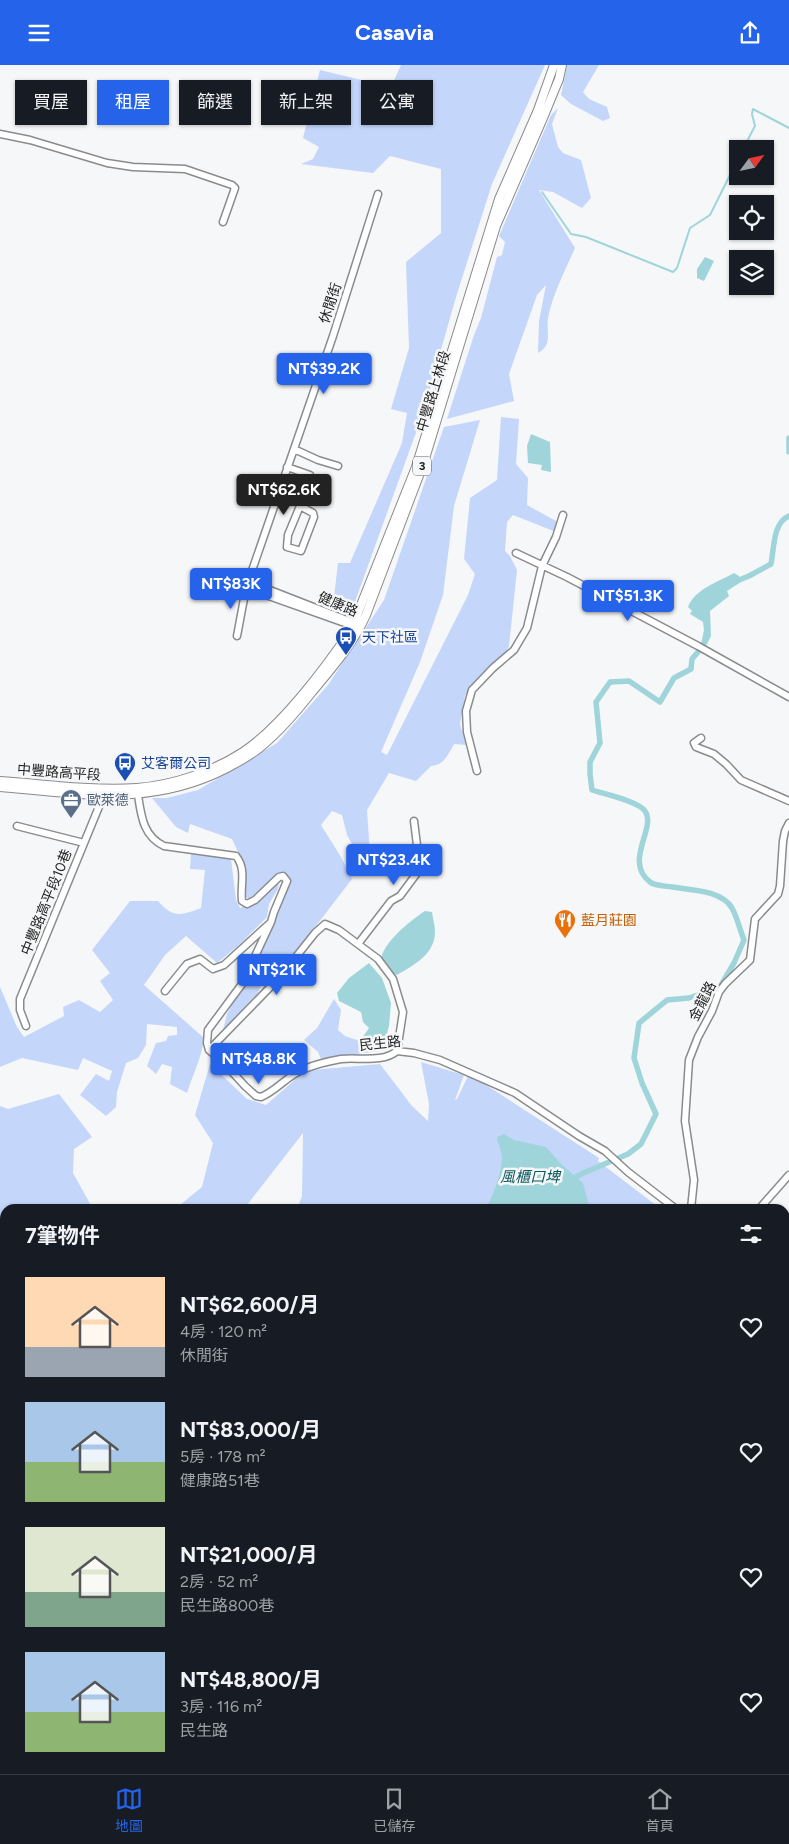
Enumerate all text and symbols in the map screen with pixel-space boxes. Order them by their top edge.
icon: menu [25,19,53,47]
text: Casavia [355,19,434,46]
icon: share [736,19,764,47]
chip: 買屋 [15,80,87,125]
chip: 租屋 [97,80,169,125]
chip: 篩選 [179,80,251,125]
chip: 新上架 [261,80,351,125]
chip: 公寓 [361,80,433,125]
north arrow [729,140,774,185]
map controls [729,140,774,295]
button: locate [729,195,774,240]
button: layers [729,250,774,295]
street label: 休閒街 [316,281,345,326]
street label: 中豐路上林段 [413,348,454,434]
pin: NT$39.2K [272,353,376,395]
text: NT$39.2K [288,359,360,378]
road number: 3 [413,457,431,476]
pin: NT$62.6K [232,473,336,516]
text: NT$62.6K [247,480,321,499]
pin: NT$83K [190,567,272,610]
text: NT$83K [201,574,261,593]
pin: NT$51.3K [576,579,680,622]
text: NT$51.3K [593,586,663,605]
street label: 健康路 [315,588,360,620]
bus stop icon: 天下社區 [334,625,358,656]
place label: 天下社區 [362,629,418,646]
bus stop icon: 艾客爾公司 [113,751,137,782]
place label: 艾客爾公司 [141,755,211,772]
street label: 中豐路高平段 [16,761,101,784]
office icon: 歐萊德 [59,788,83,819]
place label: 歐萊德 [87,792,129,809]
pin: NT$23.4K [342,843,446,886]
street label: 中豐路高平段10巷 [17,847,75,958]
text: NT$23.4K [357,850,431,869]
restaurant icon: 藍月莊園 [553,908,577,939]
place label: 藍月莊園 [581,912,637,929]
pin: NT$21K [236,953,318,996]
text: NT$21K [248,960,306,979]
street label: 金龍路 [685,979,720,1024]
street label: 民生路 [358,1033,402,1054]
pin: NT$48.8K [207,1043,311,1085]
text: NT$48.8K [222,1049,296,1068]
water label: 風櫃口埤 [500,1168,562,1186]
icon: filters [737,1220,765,1248]
text: 7筆物件 [25,1223,100,1248]
text: NT$62,600/月 [180,1292,319,1317]
icon: home [65,1297,125,1357]
icon: heart [737,1313,765,1341]
text: 4房 · 120 m² [180,1322,267,1341]
text: 休閒街 [180,1346,228,1365]
text: NT$83,000/月 [180,1417,321,1442]
icon: home [65,1422,125,1482]
icon: heart [737,1438,765,1466]
text: 5房 · 178 m² [180,1447,266,1466]
text: 健康路51巷 [180,1471,260,1490]
text: NT$21,000/月 [180,1542,317,1567]
icon: home [65,1547,125,1607]
icon: heart [737,1563,765,1591]
text: 2房 · 52 m² [180,1572,258,1591]
text: 民生路800巷 [180,1596,274,1615]
text: NT$48,800/月 [180,1667,322,1692]
icon: home [65,1672,125,1732]
icon: heart [737,1688,765,1716]
text: 3房 · 116 m² [180,1697,262,1716]
text: 民生路 [180,1721,228,1740]
tab: 地圖 [115,1785,143,1835]
tab: 已儲存 [373,1785,415,1835]
tab: 首頁 [646,1785,674,1835]

